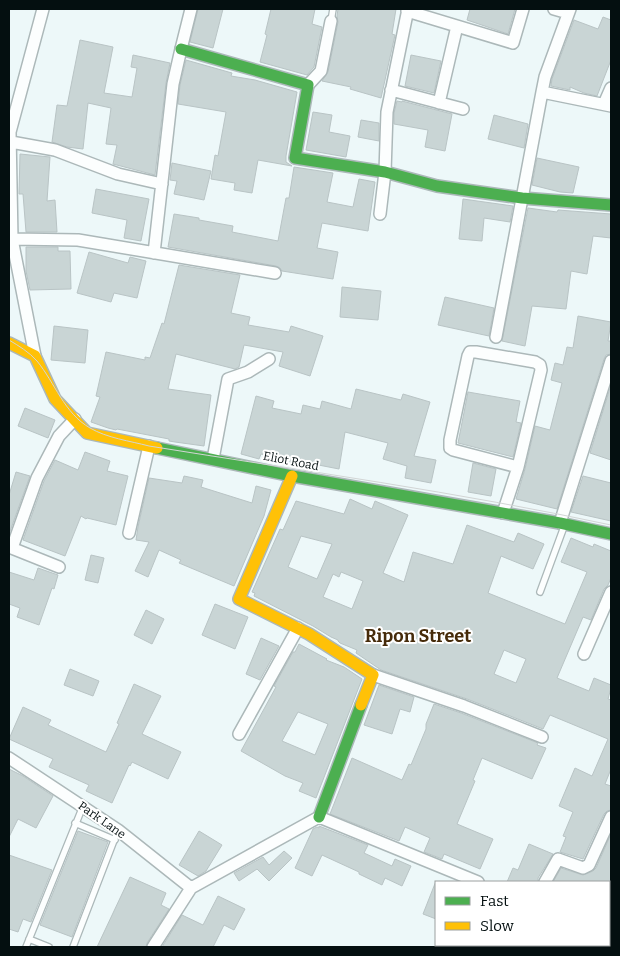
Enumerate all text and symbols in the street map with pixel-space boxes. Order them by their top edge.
street label: Eliot Road [262,449,320,473]
district label: Ripon Street [365,625,471,647]
street label: Park Lane [75,799,129,841]
legend [435,881,610,946]
text: Fast [480,892,509,910]
text: Slow [480,917,515,935]

